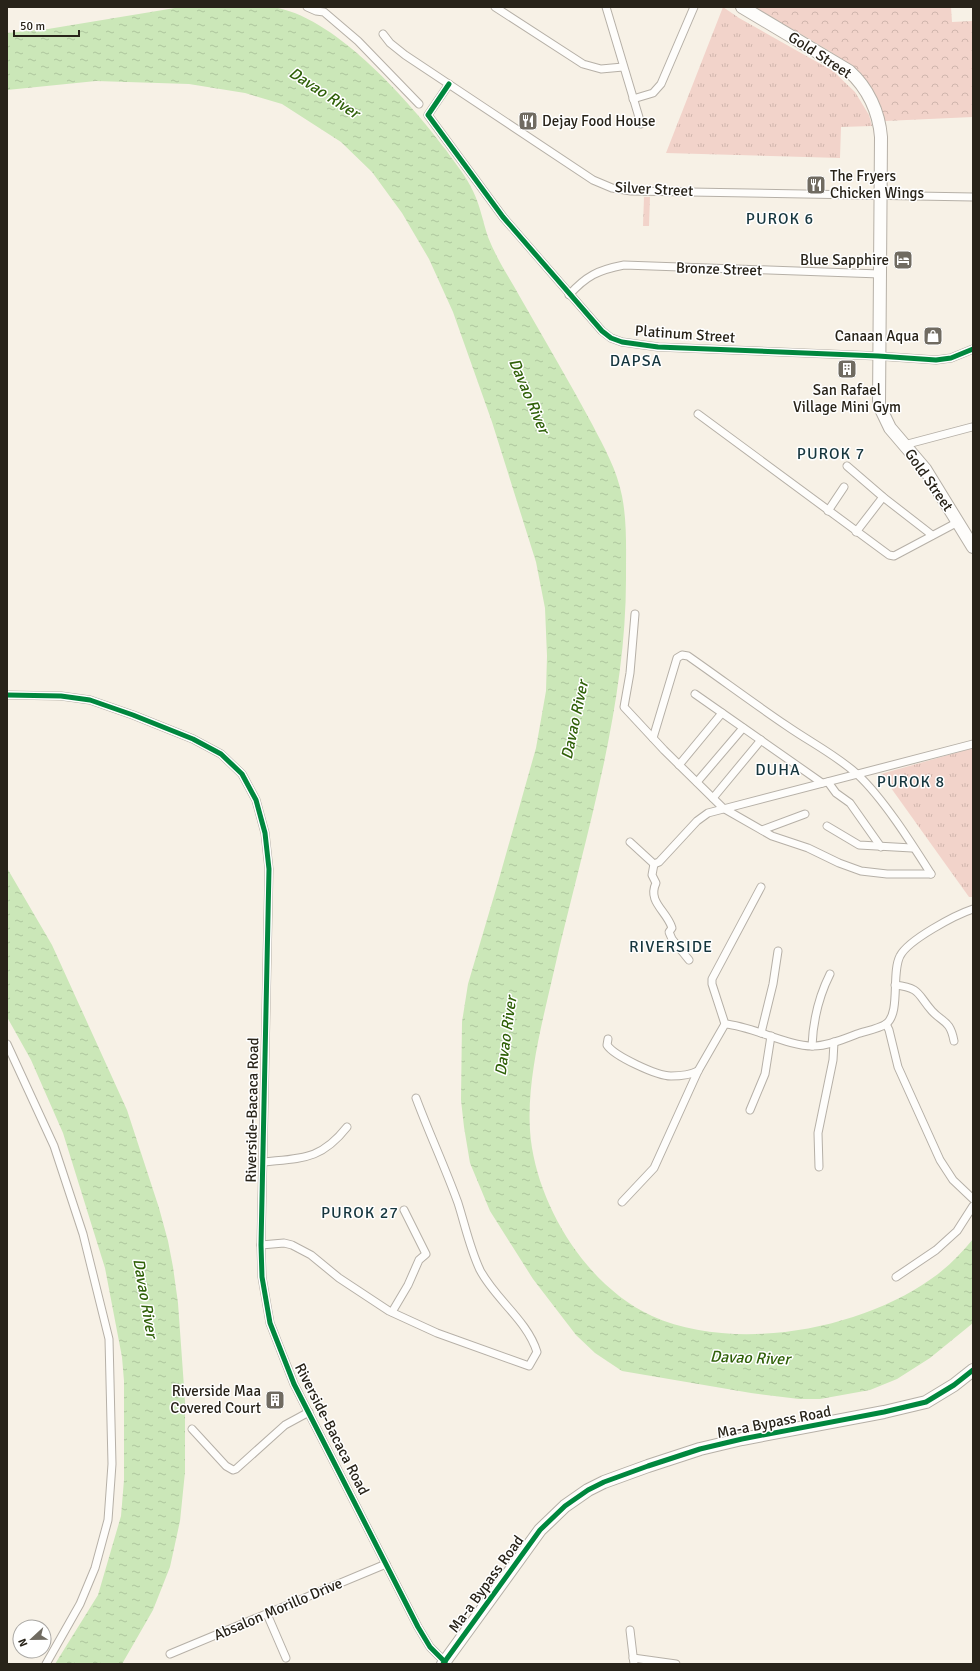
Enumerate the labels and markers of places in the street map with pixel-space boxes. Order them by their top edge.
restaurant icon: Dejay Food House [517,110,539,132]
place label: Dejay Food House [542,112,656,130]
place label: The Fryers Chicken Wings [830,167,924,202]
restaurant icon: The Fryers Chicken Wings [805,174,827,196]
hotel icon: Blue Sapphire [892,249,914,271]
place label: Blue Sapphire [800,251,889,269]
shop icon: Canaan Aqua [922,325,944,347]
place label: Canaan Aqua [835,327,919,345]
building icon: San Rafael Village Mini Gym [836,358,858,380]
place label: San Rafael Village Mini Gym [793,381,901,416]
place label: Riverside Maa Covered Court [170,1382,261,1417]
building icon: Riverside Maa Covered Court [264,1389,286,1411]

